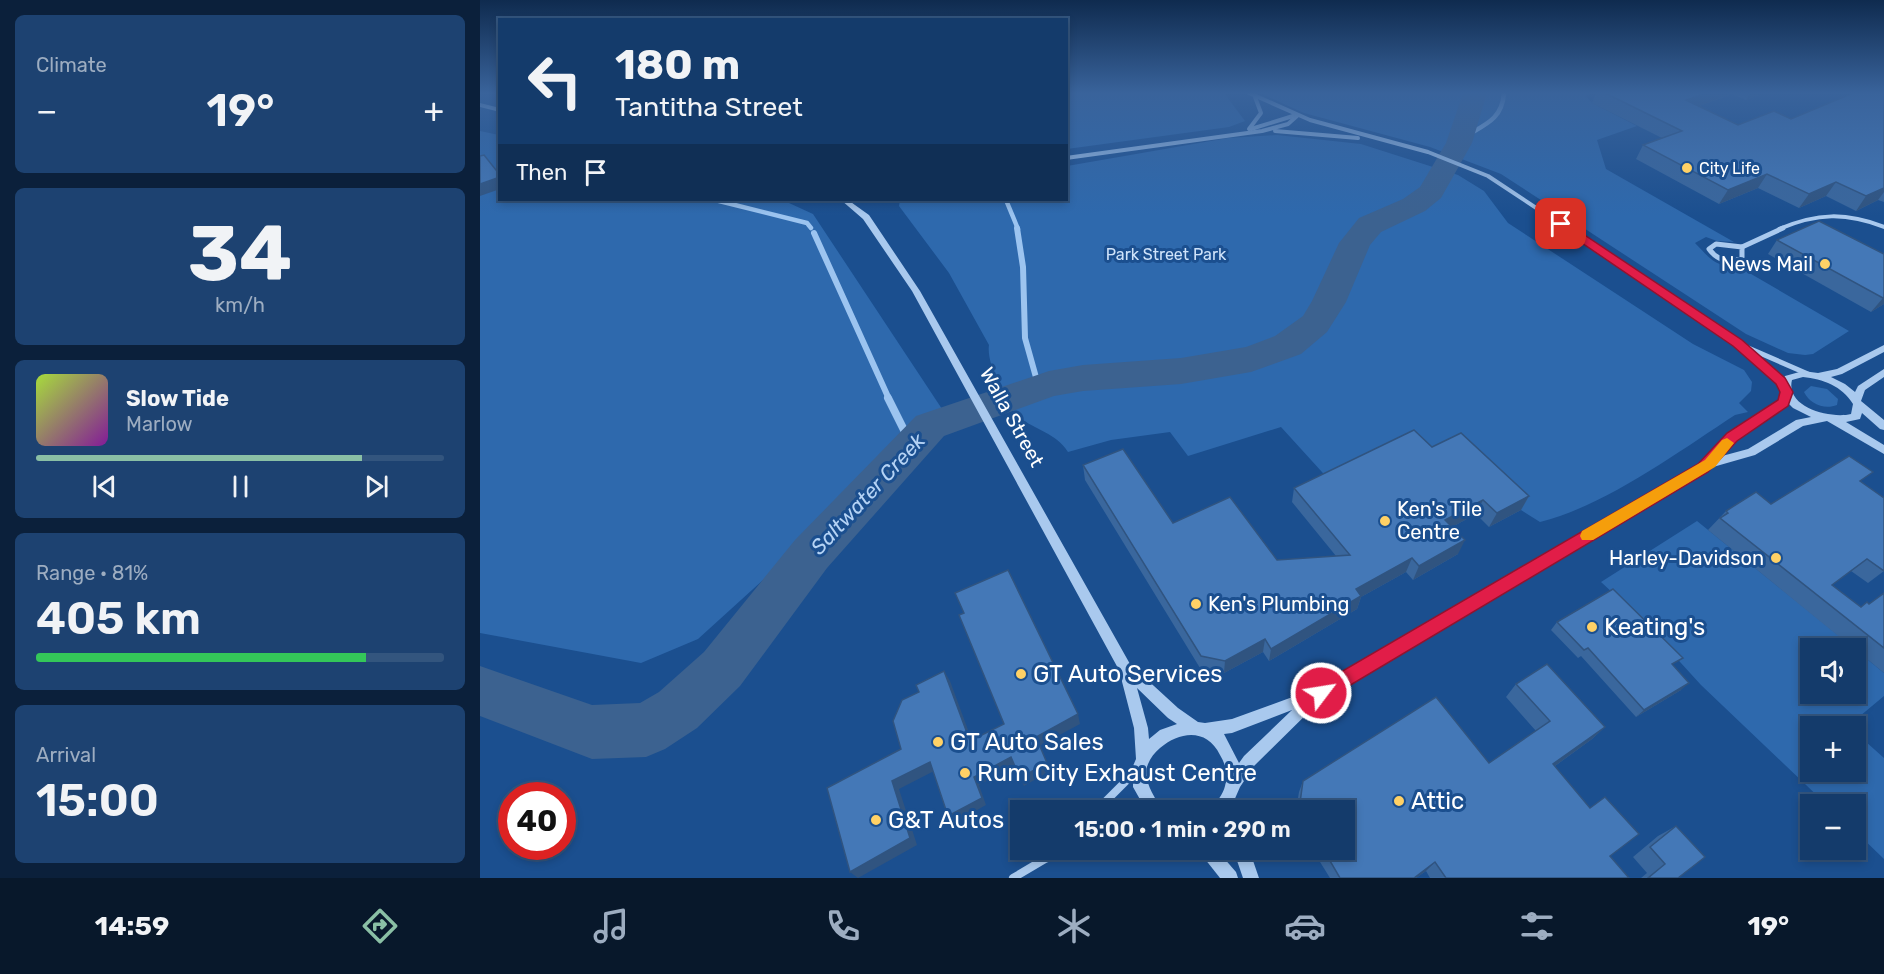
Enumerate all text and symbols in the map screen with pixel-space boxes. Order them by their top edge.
text: 180 m [615,40,740,90]
icon: left [516,42,594,120]
text: Climate [36,53,107,77]
text: 19° [206,84,274,137]
text: − [36,91,57,130]
text: + [423,91,444,130]
text: Tantitha Street [615,91,803,123]
icon: arrive [579,156,612,189]
text: Then [516,159,567,186]
place label: City Life [1699,159,1760,178]
marker: City Life [1680,161,1694,175]
pin [1535,198,1586,249]
text: 34 [188,207,292,300]
icon: arrive [1544,207,1577,240]
park label: Park Street Park [1106,245,1227,264]
place label: News Mail [1721,252,1813,276]
marker: News Mail [1818,257,1832,271]
text: km/h [215,293,265,317]
street label: Walla Street [975,363,1049,471]
text: Slow Tide [126,385,229,412]
text: Marlow [126,412,193,436]
water label: Saltwater Creek [805,427,931,559]
icon: previous [88,470,121,503]
icon: pause [224,470,257,503]
icon: next [360,470,393,503]
place label: Ken's Tile Centre [1397,497,1482,544]
marker: Ken's Tile Centre [1378,514,1392,528]
place label: Harley-Davidson [1609,546,1764,570]
marker: Harley-Davidson [1769,551,1783,565]
text: Range · 81% [36,561,148,585]
text: 405 km [36,592,201,645]
place label: Ken's Plumbing [1208,592,1350,616]
marker: Ken's Plumbing [1189,597,1203,611]
place label: Keating's [1604,613,1705,641]
marker: Keating's [1585,620,1599,634]
map controls [1800,638,1866,860]
button: sound [1800,638,1866,704]
place label: GT Auto Services [1033,660,1223,688]
position arrow [1289,661,1353,725]
marker: GT Auto Services [1014,667,1028,681]
button: + [1800,716,1866,782]
place label: GT Auto Sales [950,728,1104,756]
marker: GT Auto Sales [931,735,945,749]
text: Arrival [36,743,96,767]
place label: Rum City Exhaust Centre [977,759,1257,787]
marker: Rum City Exhaust Centre [958,766,972,780]
text: 15:00 [36,774,159,827]
speed limit sign: 40 [498,782,576,860]
place label: Attic [1411,787,1464,815]
marker: Attic [1392,794,1406,808]
button: − [1800,794,1866,860]
place label: G&T Autos [888,806,1004,834]
marker: G&T Autos [869,813,883,827]
text: 15:00 · 1 min · 290 m [1074,816,1291,843]
icon: directions [359,905,401,947]
icon: music [590,905,632,947]
icon: phone [822,905,864,947]
icon: climate [1053,905,1095,947]
icon: car [1284,905,1326,947]
icon: filters [1516,905,1558,947]
text: 14:59 [95,910,169,942]
text: 19° [1747,910,1789,942]

